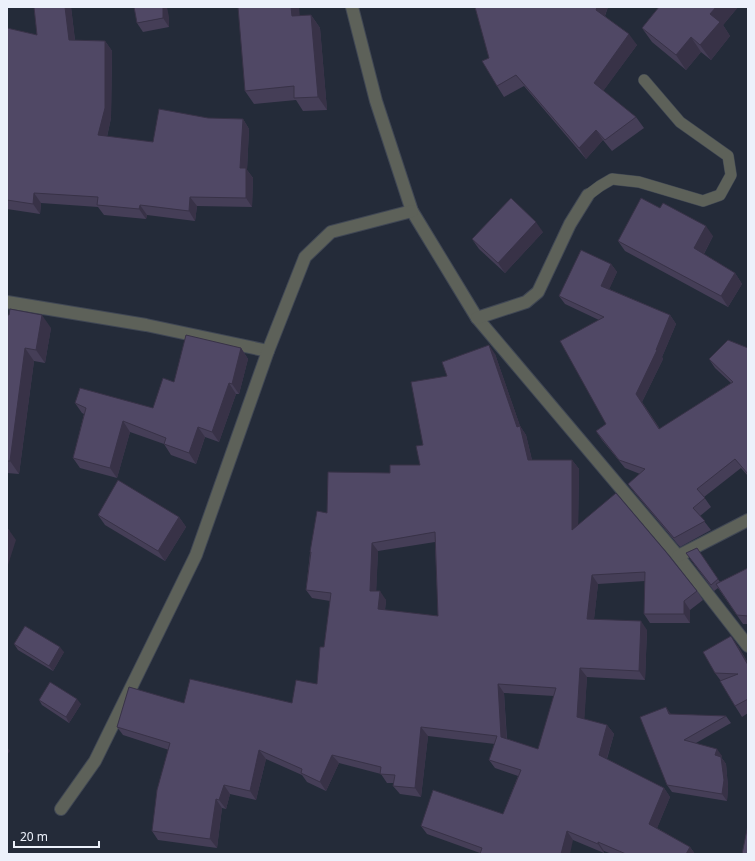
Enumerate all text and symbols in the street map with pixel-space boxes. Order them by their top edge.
scale bar [14,823,99,849]
text: 20 m [20,828,48,845]

